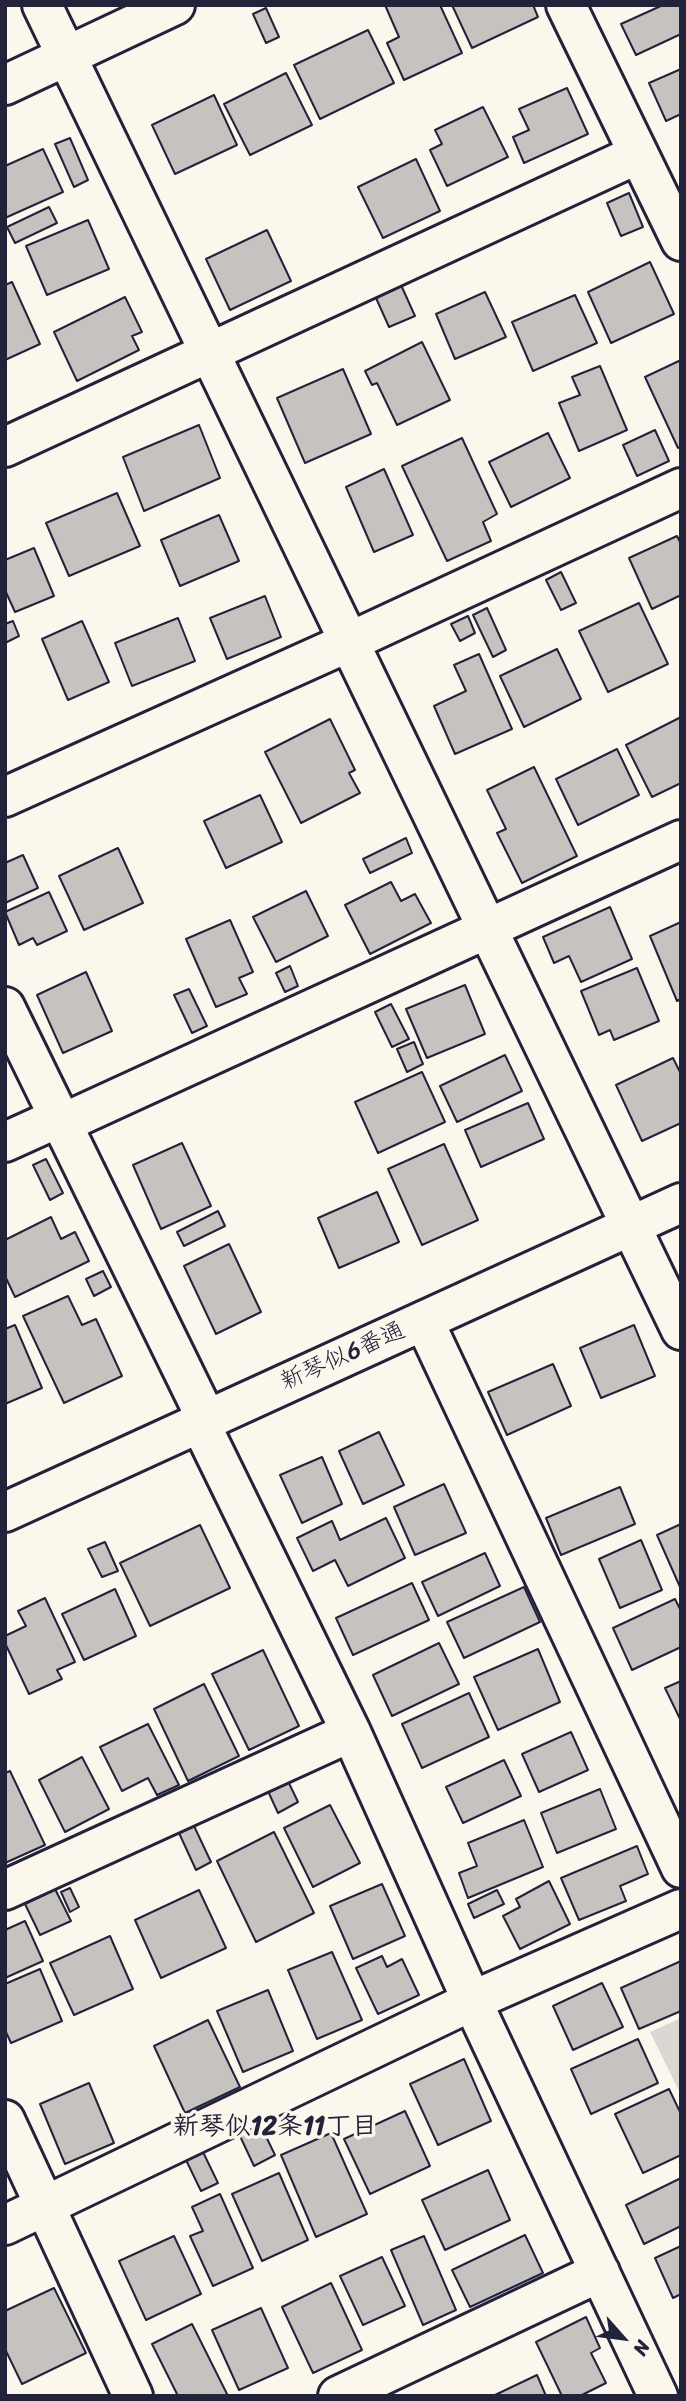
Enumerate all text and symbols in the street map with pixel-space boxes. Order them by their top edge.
street label: 新琴似6番通 [276,1317,410,1397]
district label: 新琴似12条11丁目 [173,2111,377,2143]
north arrow [588,2303,658,2373]
text: N [624,2335,660,2362]

